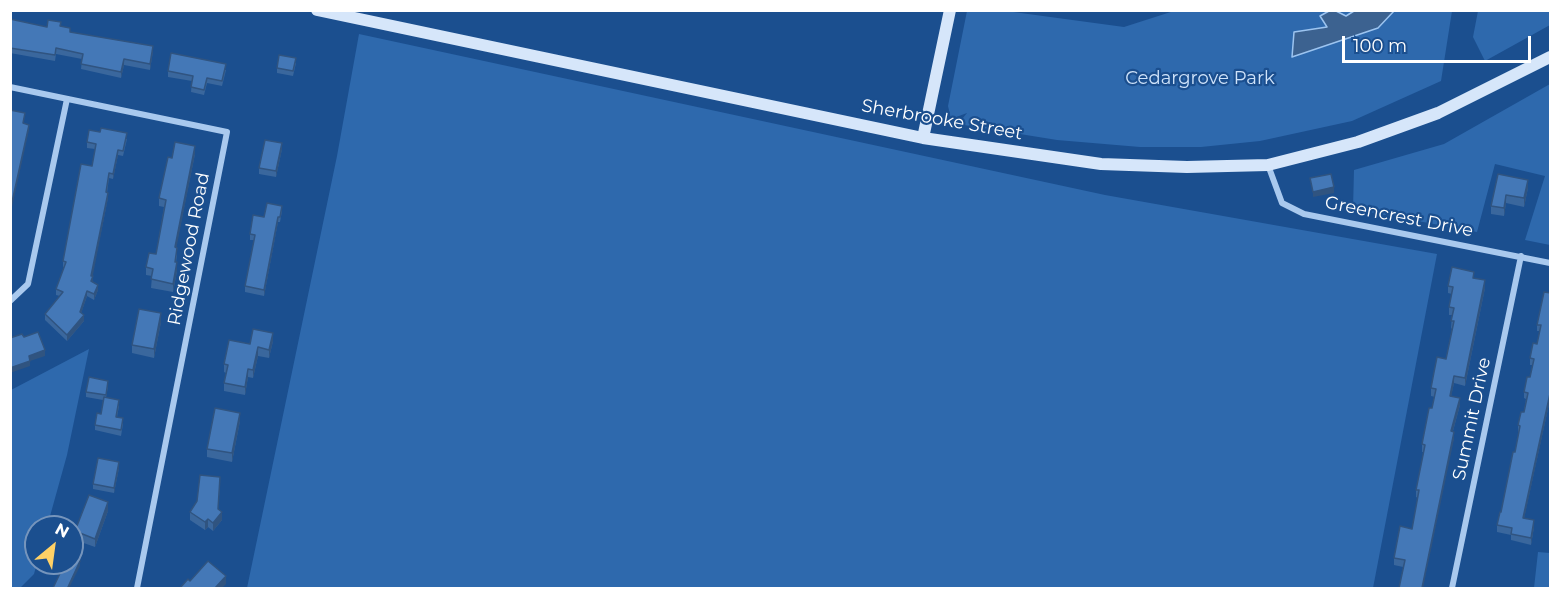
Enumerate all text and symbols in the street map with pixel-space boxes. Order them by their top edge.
scale bar [1345,24,1534,62]
text: 100 m [1353,35,1407,57]
park label: Cedargrove Park [1125,68,1275,90]
street label: Sherbrooke Street [860,95,1024,145]
street label: Ridgewood Road [164,171,214,327]
street label: Greencrest Drive [1323,192,1475,242]
street label: Summit Drive [1448,356,1496,482]
north arrow [24,515,84,575]
text: N [52,519,72,542]

